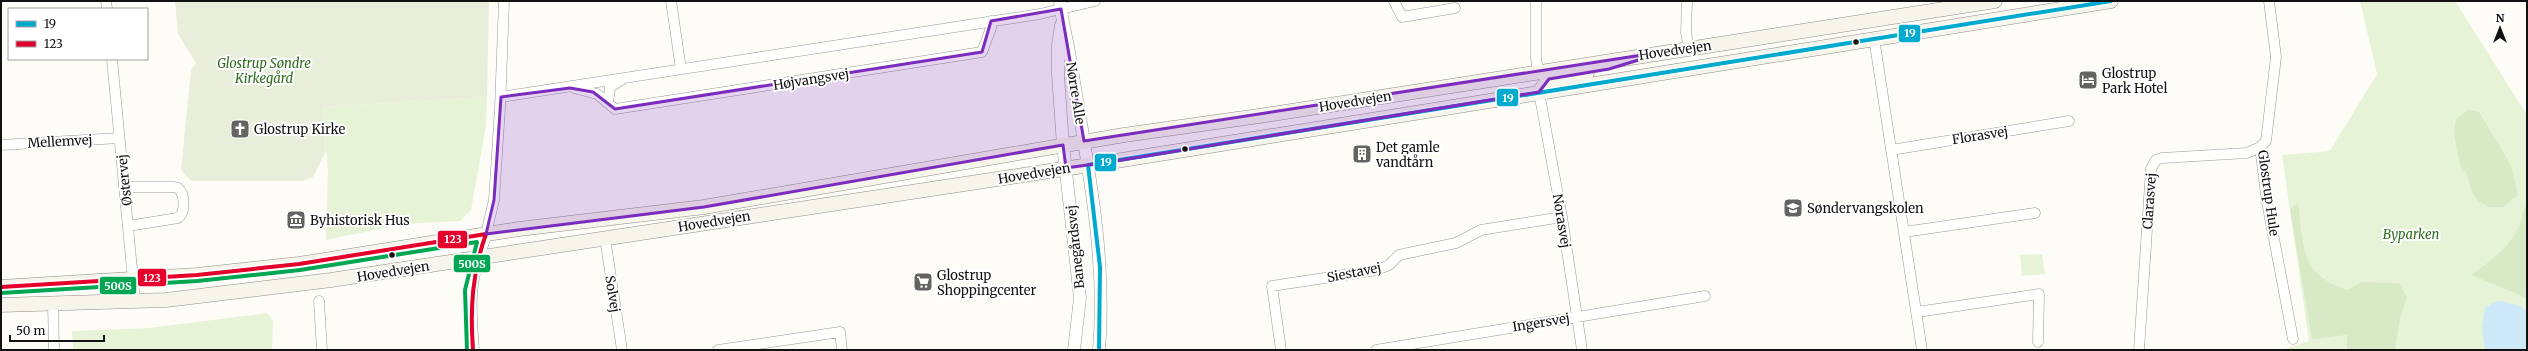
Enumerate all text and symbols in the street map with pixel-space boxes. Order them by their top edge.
legend [8,8,148,60]
north arrow [2480,8,2520,48]
text: N [2496,11,2505,25]
text: 19 [44,16,56,31]
line badge: 19 [1898,24,1921,43]
text: 19 [1904,26,1916,40]
text: 123 [44,36,63,51]
street label: Hovedvejen [1638,37,1713,64]
unlabelled marker [1851,37,1861,47]
park label: Glostrup Søndre Kirkegård [217,55,311,87]
street label: Nørre Alle [1062,61,1089,126]
street label: Højvangsvej [772,65,850,94]
place label: Glostrup Park Hotel [2102,65,2167,97]
hotel icon: Glostrup Park Hotel [2077,69,2099,91]
street label: Hovedvejen [1318,87,1393,116]
line badge: 19 [1496,88,1519,107]
text: 19 [1502,91,1514,105]
church icon: Glostrup Kirke [229,118,251,140]
place label: Glostrup Kirke [254,121,345,138]
street label: Florasvej [1951,123,2009,148]
street label: Mellemvej [27,131,93,152]
place label: Det gamle vandtårn [1375,139,1440,171]
building icon: Det gamle vandtårn [1351,143,1373,165]
unlabelled marker [1180,144,1190,154]
street label: Glostrup Hule [2254,149,2283,237]
street label: Østervej [113,153,136,207]
line badge: 19 [1094,153,1117,172]
text: 19 [1100,155,1112,169]
street label: Hovedvejen [997,159,1072,188]
street label: Clarasvej [2139,172,2160,230]
street label: Norasvej [1549,193,1574,249]
school or university icon: Søndervangskolen [1782,197,1804,219]
place label: Søndervangskolen [1807,200,1924,217]
street label: Banegårdsvej [1063,204,1088,290]
street label: Hovedvejen [677,207,752,236]
museum icon: Byhistorisk Hus [285,209,307,231]
place label: Byhistorisk Hus [310,212,410,229]
park label: Byparken [2383,226,2439,243]
line badge: 123 [437,230,468,249]
text: 123 [444,232,462,246]
unlabelled marker [387,250,397,260]
line badge: 500S [453,254,491,273]
street label: Hovedvejen [356,257,431,286]
text: 500S [458,257,486,271]
street label: Siestavej [1325,259,1383,286]
place label: Glostrup Shoppingcenter [937,267,1036,299]
line badge: 123 [137,268,167,287]
text: 123 [143,271,161,285]
supermarket icon: Glostrup Shoppingcenter [912,271,934,293]
street label: Solvej [601,274,624,314]
line badge: 500S [99,276,137,295]
text: 500S [104,279,132,293]
street label: Ingersvej [1511,310,1571,335]
scale bar [10,317,104,343]
text: 50 m [16,323,45,338]

